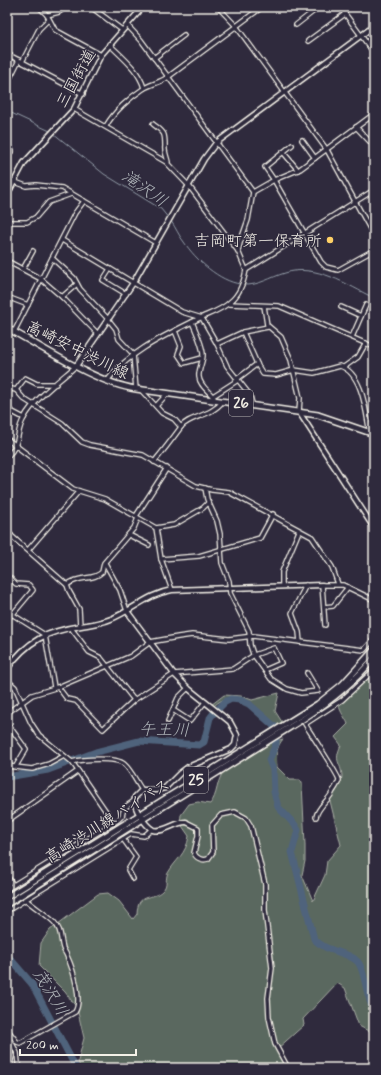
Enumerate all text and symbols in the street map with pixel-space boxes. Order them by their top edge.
street label: 三国街道 [52,46,101,112]
water label: 滝沢川 [117,165,172,212]
place label: 吉岡町第一保育所 [194,231,322,252]
marker: 吉岡町第一保育所 [325,235,335,245]
street label: 高崎安中渋川線 [22,316,132,384]
road number: 26 [229,390,253,416]
water label: 午王川 [138,719,190,741]
road number: 25 [184,767,208,793]
street label: 高崎渋川線バイパス [41,774,174,868]
water label: 茂沢川 [28,965,73,1020]
scale bar [20,1031,136,1057]
text: 200 m [26,1038,59,1054]

